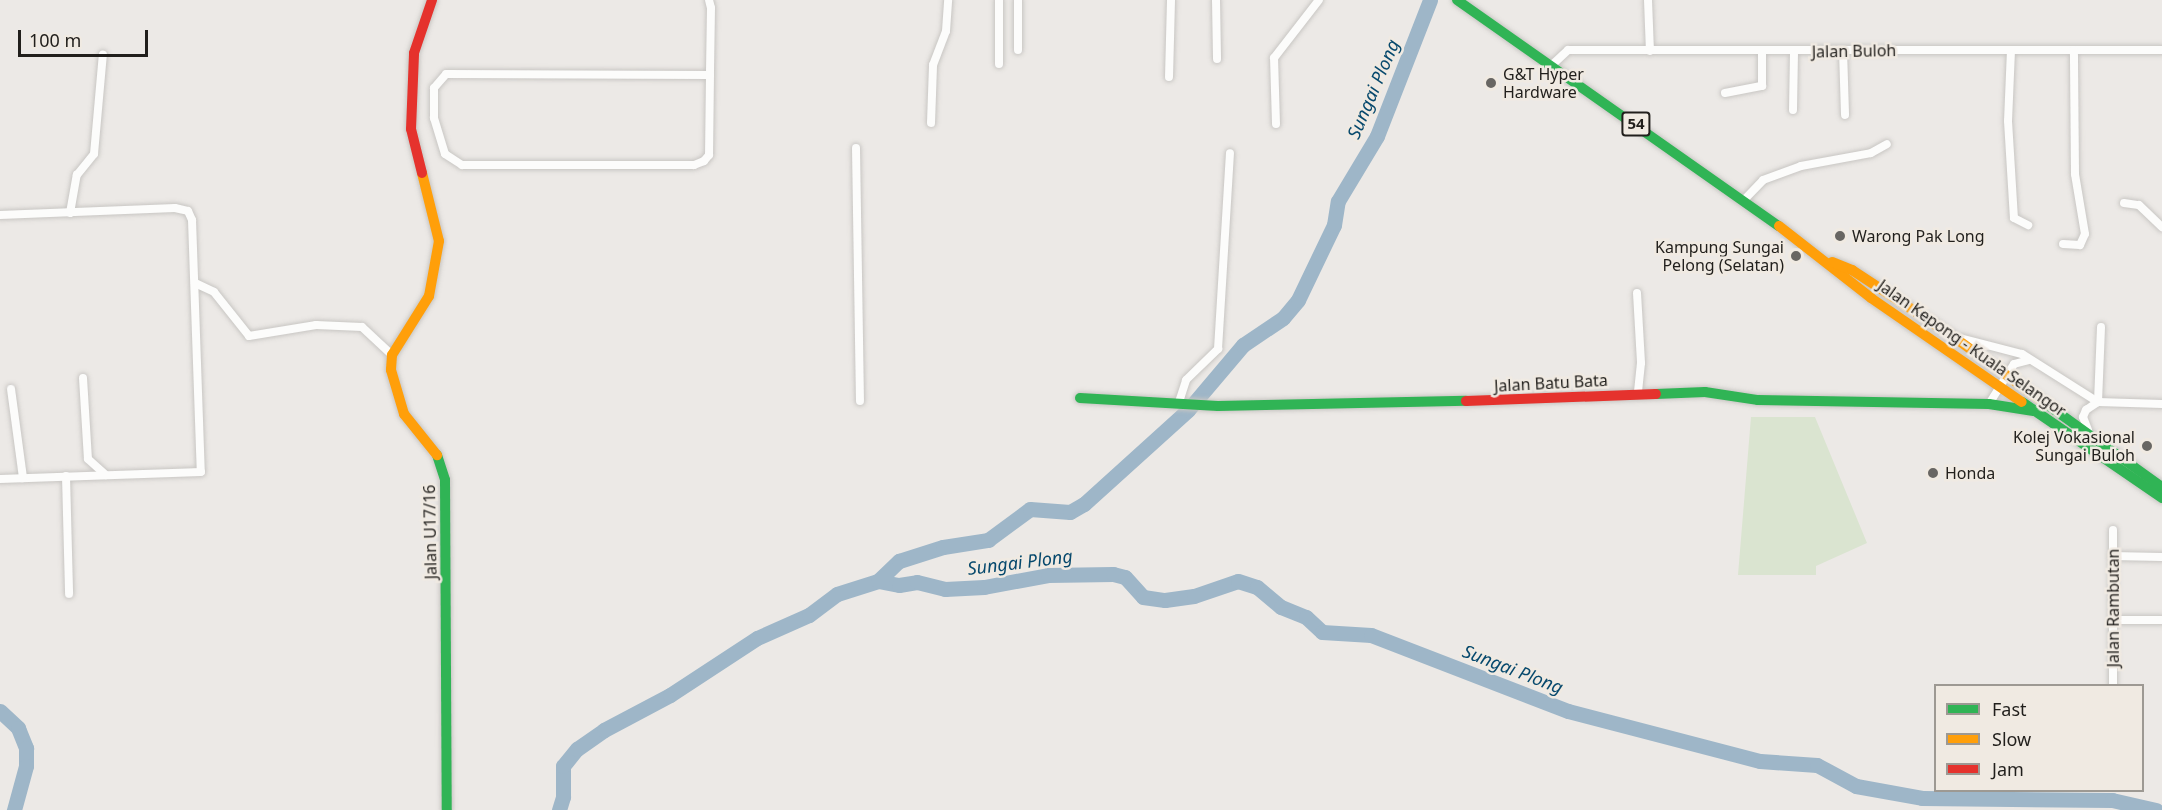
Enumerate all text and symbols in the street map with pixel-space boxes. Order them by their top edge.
scale bar [21,18,152,56]
text: 100 m [29,28,81,52]
water label: Sungai Plong [1342,36,1404,142]
street label: Jalan Buloh [1812,41,1896,61]
place label: G&T Hyper Hardware [1503,64,1584,102]
marker: G&T Hyper Hardware [1484,76,1498,90]
road number: 54 [1621,112,1651,136]
place label: Warong Pak Long [1852,226,1985,246]
marker: Warong Pak Long [1833,229,1847,243]
place label: Kampung Sungai Pelong (Selatan) [1655,237,1784,275]
marker: Kampung Sungai Pelong (Selatan) [1789,249,1803,263]
street label: Jalan Kepong - Kuala Selangor [1874,276,2070,420]
street label: Jalan Batu Bata [1494,370,1608,396]
place label: Kolej Vokasional Sungai Buloh [2013,427,2135,465]
marker: Kolej Vokasional Sungai Buloh [2140,439,2154,453]
place label: Honda [1945,463,1995,483]
marker: Honda [1926,466,1940,480]
street label: Jalan U17/16 [420,484,440,580]
water label: Sungai Plong [966,545,1074,579]
street label: Jalan Rambutan [2103,549,2123,667]
water label: Sungai Plong [1460,640,1566,698]
legend [1934,684,2144,792]
text: Fast [1992,697,2027,721]
text: Slow [1992,727,2031,751]
text: Jam [1992,757,2024,781]

